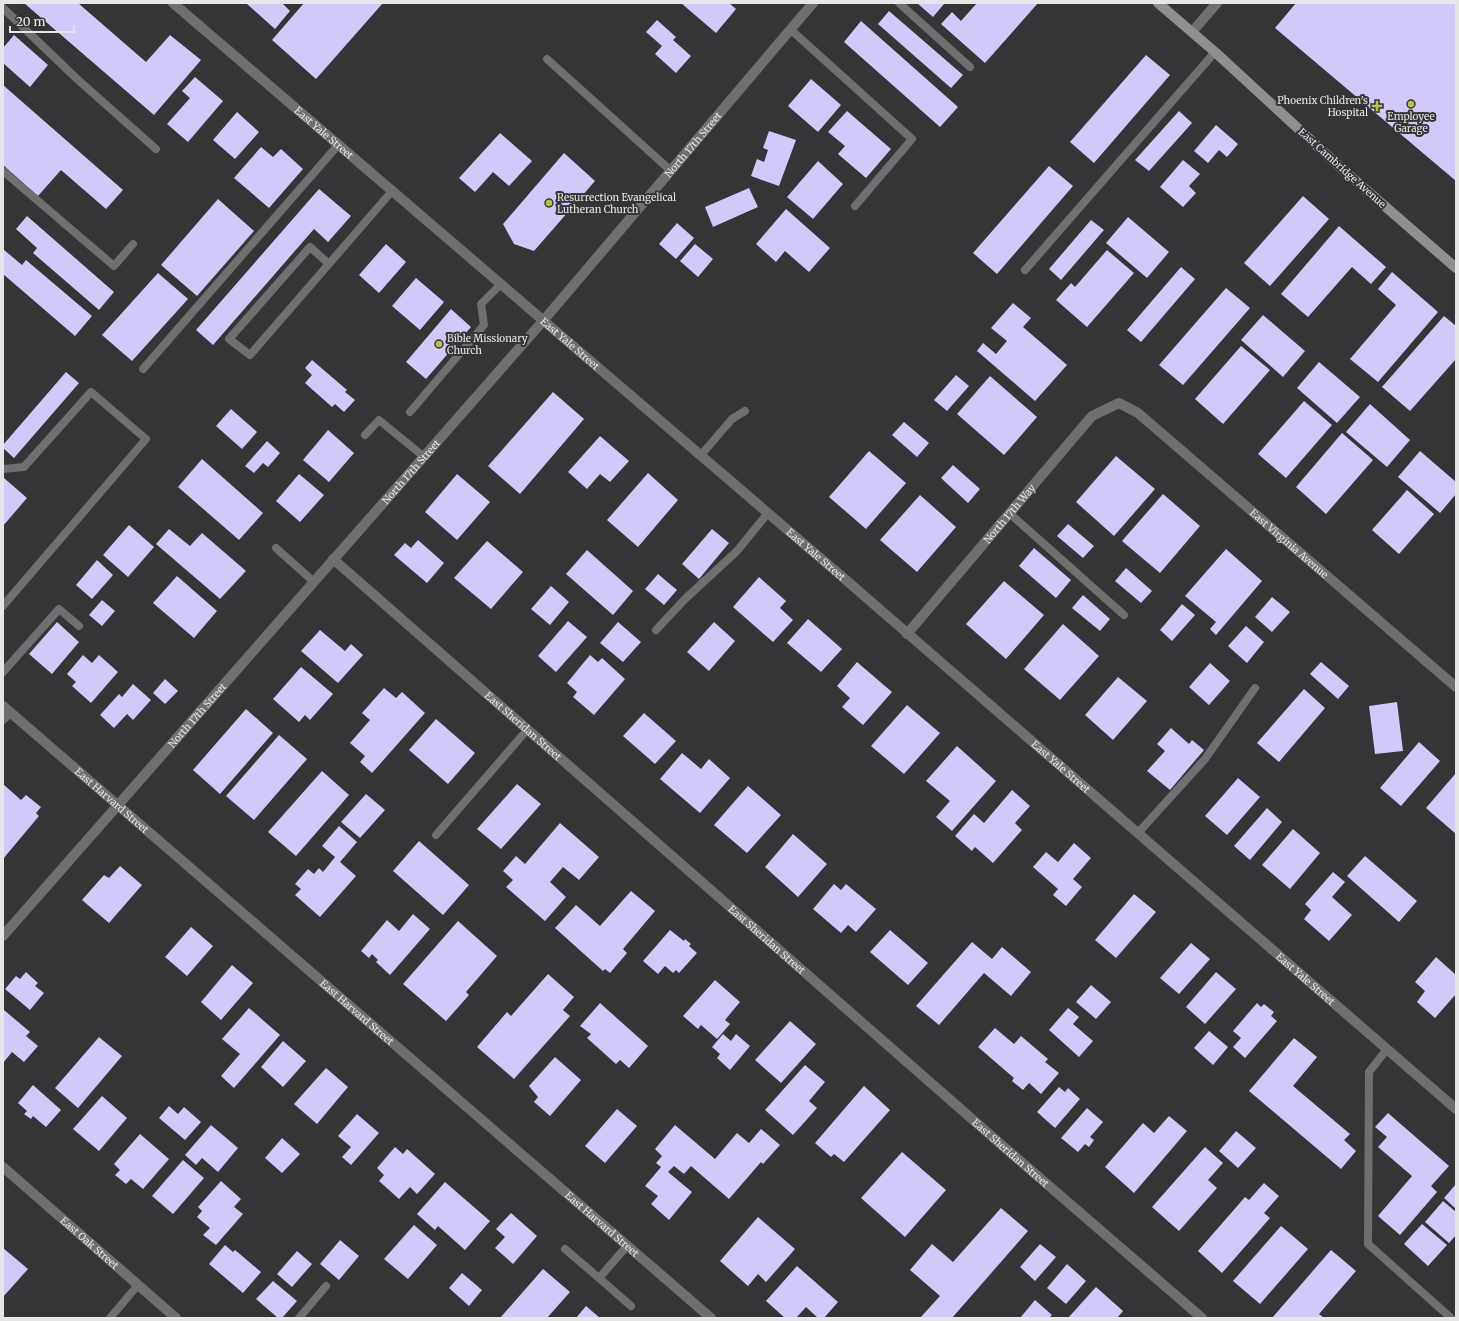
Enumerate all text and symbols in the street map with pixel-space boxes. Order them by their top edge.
scale bar [10,8,74,34]
text: 20 m [16,14,45,29]
place label: Phoenix Children's Hospital [1277,94,1368,119]
marker: Employee Garage [1406,99,1416,109]
marker: Phoenix Children's Hospital [1371,100,1383,112]
street label: East Yale Street [292,104,356,162]
street label: North 17th Street [661,109,724,180]
place label: Employee Garage [1387,110,1435,135]
street label: East Cambridge Avenue [1296,125,1388,211]
place label: Resurrection Evangelical Lutheran Church [557,191,676,216]
marker: Resurrection Evangelical Lutheran Church [544,198,554,208]
street label: East Yale Street [538,314,602,372]
place label: Bible Missionary Church [447,332,528,357]
marker: Bible Missionary Church [434,339,444,349]
street label: North 17th Street [379,437,443,507]
street label: North 17th Way [980,481,1038,546]
street label: East Virginia Avenue [1247,506,1331,581]
street label: East Yale Street [784,525,848,583]
street label: North 17th Street [165,680,229,750]
street label: East Sheridan Street [482,689,564,763]
street label: East Yale Street [1029,737,1093,796]
street label: East Harvard Street [72,765,152,836]
street label: East Sheridan Street [726,902,808,976]
street label: East Yale Street [1274,950,1338,1008]
street label: East Harvard Street [317,977,397,1048]
street label: East Sheridan Street [970,1116,1052,1190]
street label: East Harvard Street [563,1188,642,1260]
street label: East Oak Street [58,1214,122,1272]

